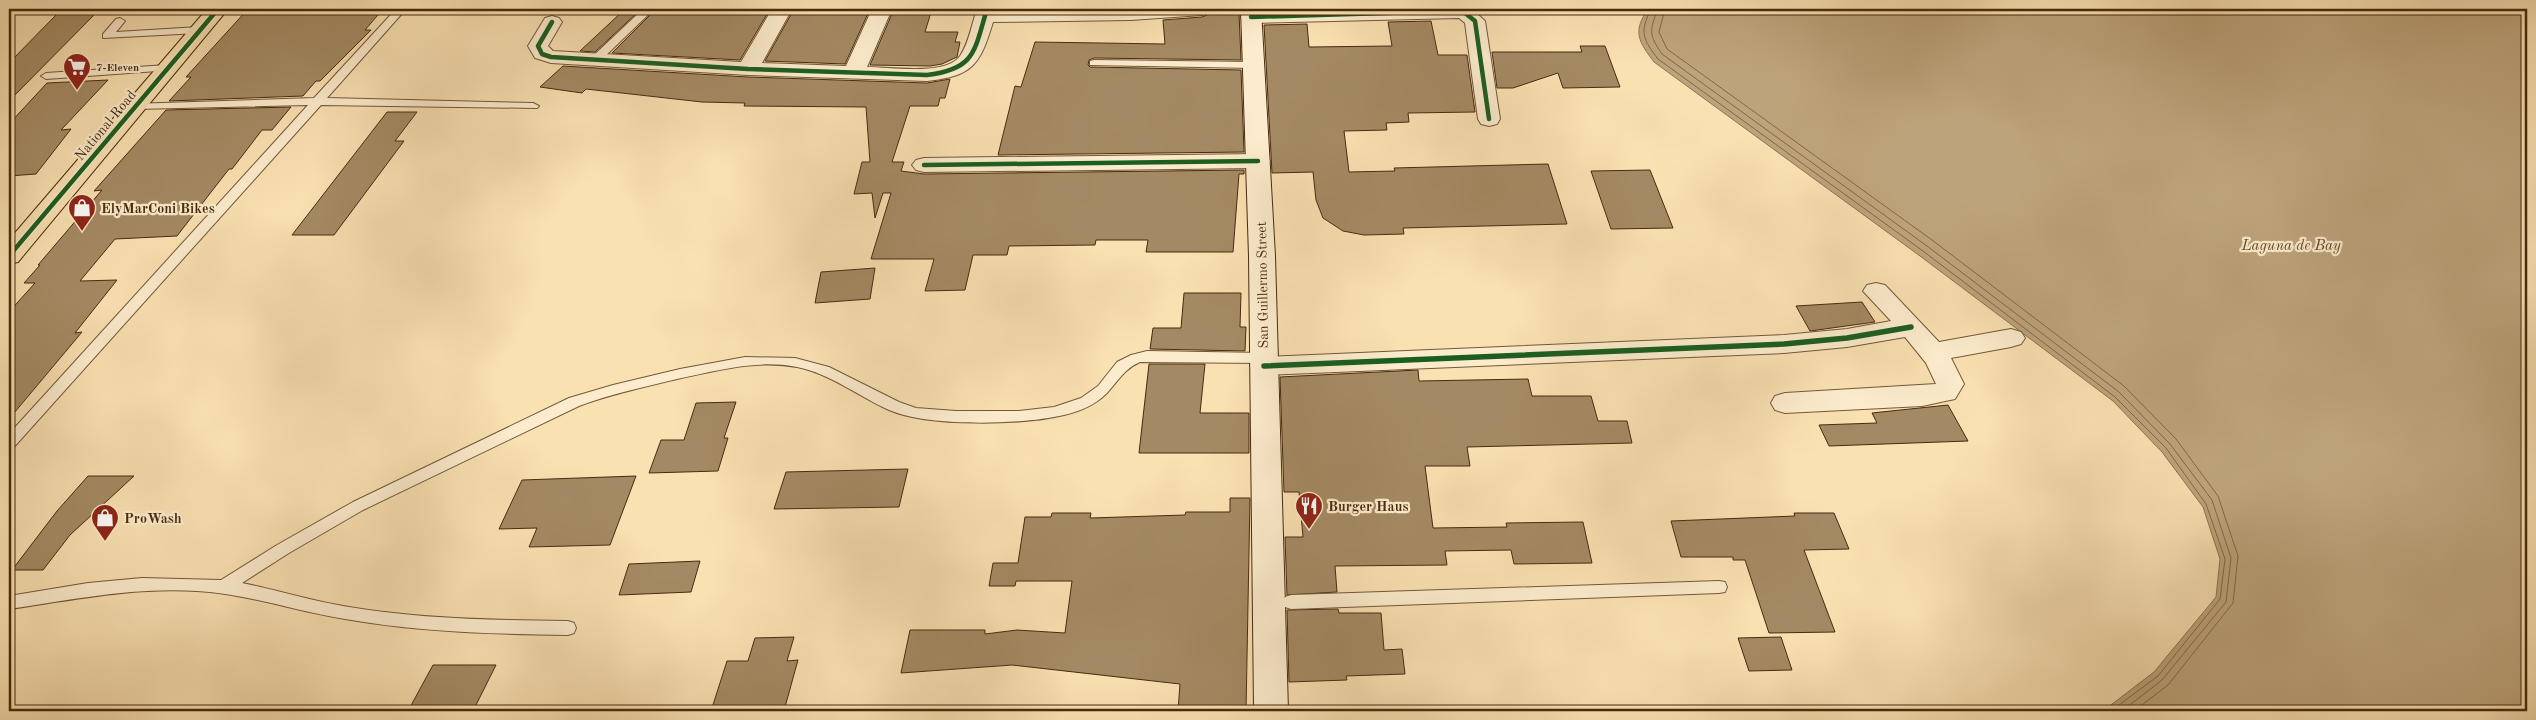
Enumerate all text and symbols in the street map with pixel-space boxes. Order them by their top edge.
supermarket icon: 7-Eleven [62,52,92,91]
place label: 7-Eleven [96,63,139,74]
street label: National Road [73,88,139,163]
shop icon: ElyMarConi Bikes [67,193,97,232]
place label: ElyMarConi Bikes [101,202,215,216]
street label: San Guillermo Street [1255,221,1271,349]
water label: Laguna de Bay [2240,239,2341,254]
restaurant icon: Burger Haus [1294,491,1324,530]
place label: Burger Haus [1328,500,1408,514]
shop icon: ProWash [90,503,120,542]
place label: ProWash [124,512,182,526]

